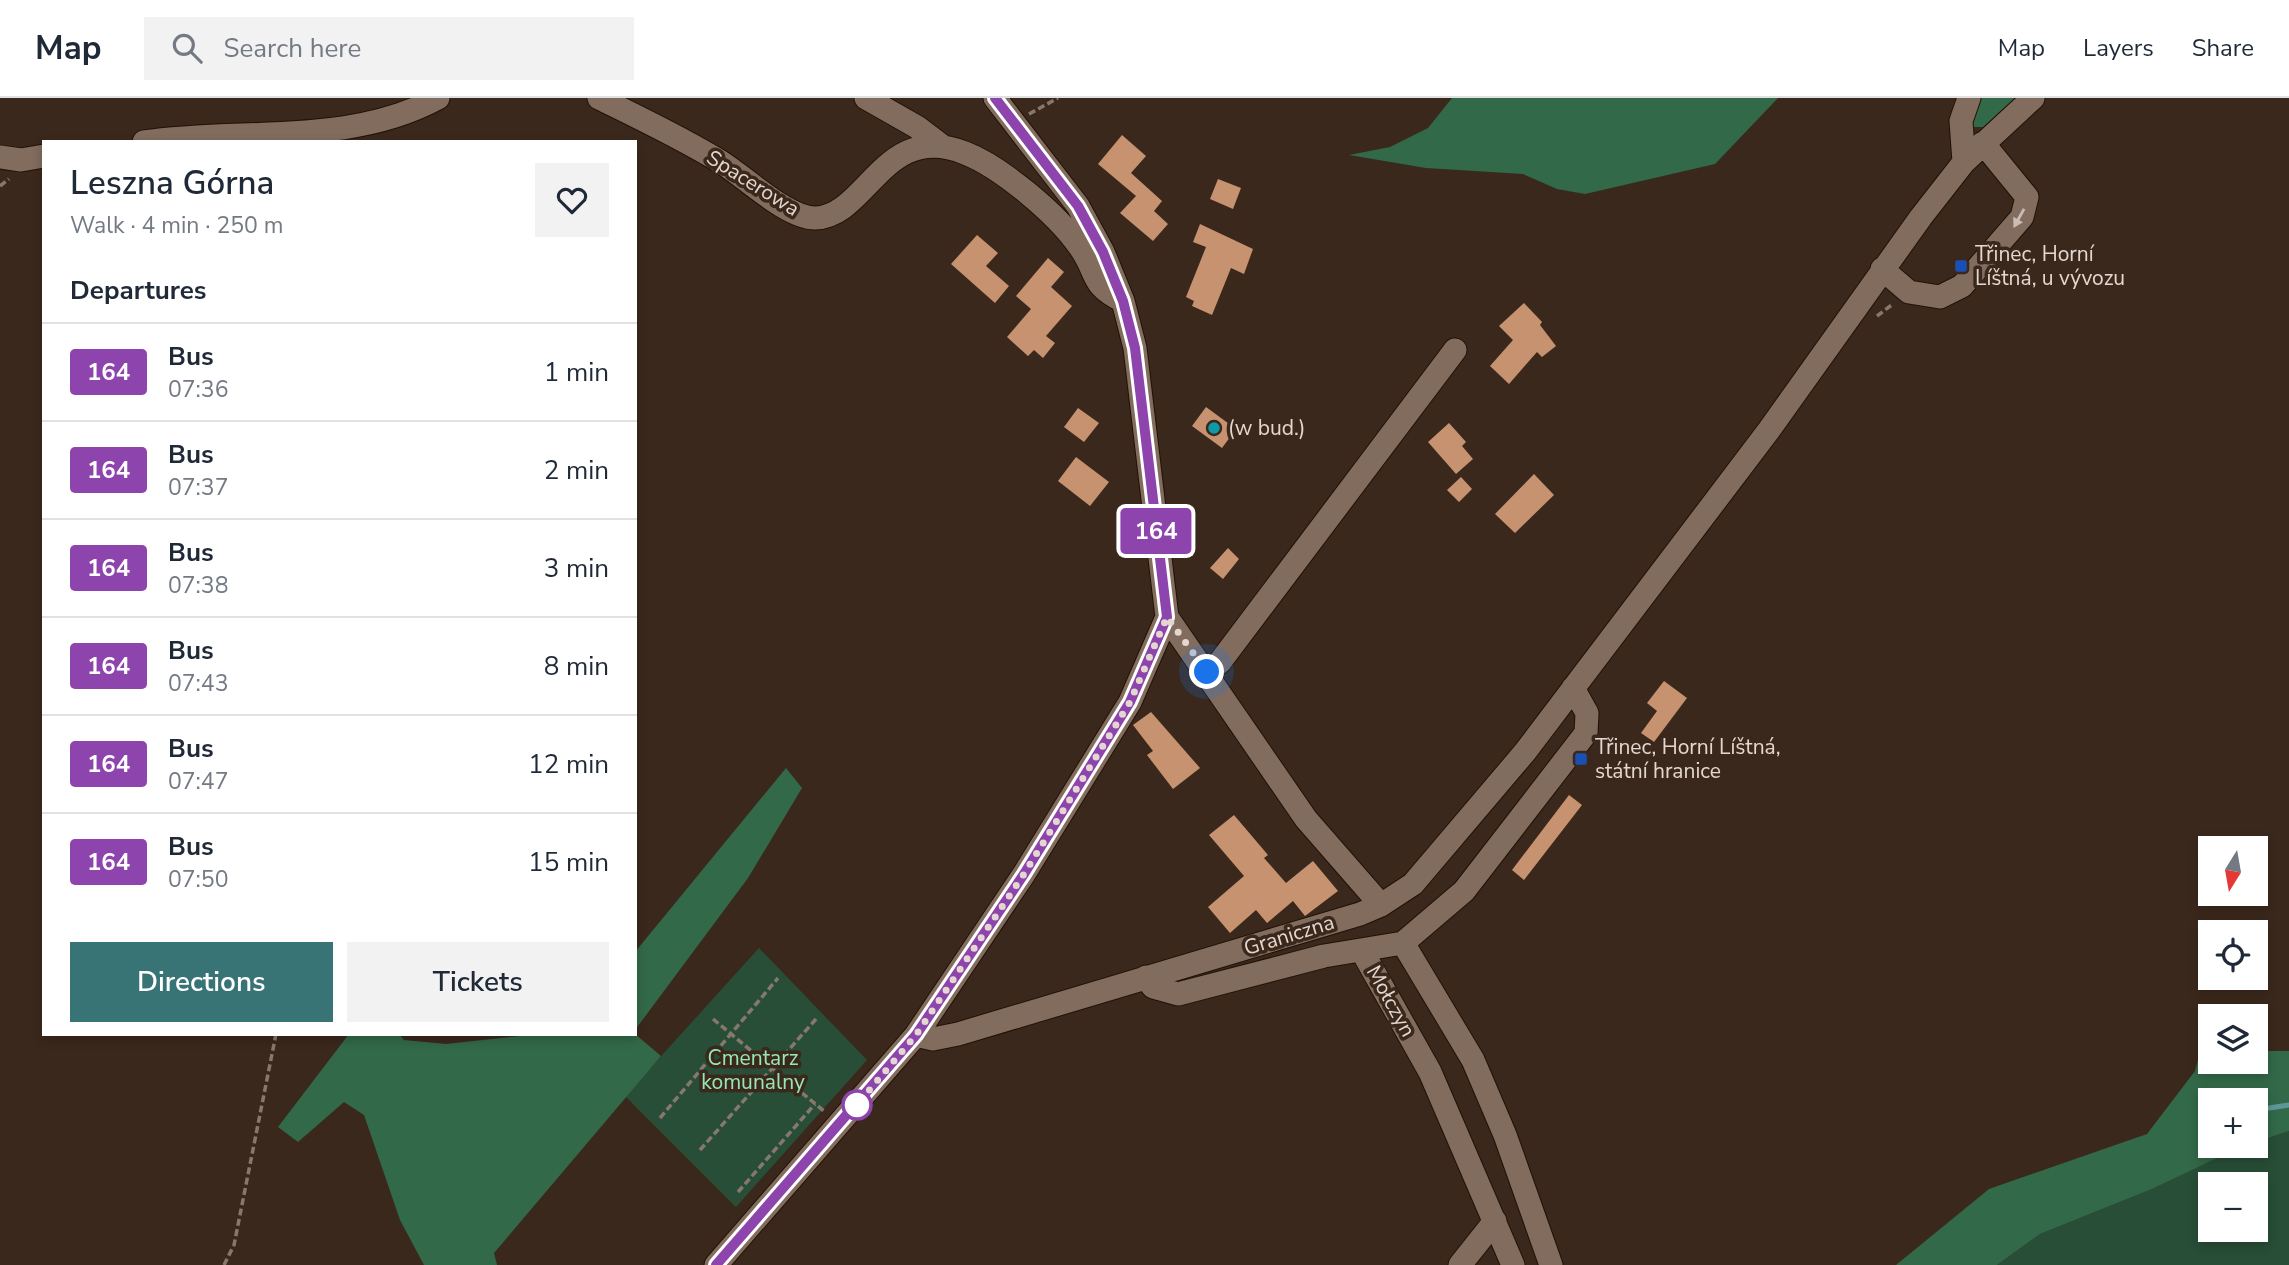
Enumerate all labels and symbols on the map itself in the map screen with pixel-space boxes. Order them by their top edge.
street label: Spacerowa [701,143,805,223]
one-way arrow [2013,208,2025,227]
place label: Třinec, Horní Líštná, u vývozu [1975,240,2125,292]
marker: Třinec, Horní Líštná, u vývozu [1953,258,1969,274]
place label: (w bud.) [1228,414,1305,442]
marker: (w bud.) [1206,420,1222,436]
line badge: 164 [1116,508,1196,554]
your location [1189,654,1224,689]
place label: Třinec, Horní Líštná, státní hranice [1595,733,1780,785]
marker: Třinec, Horní Líštná, státní hranice [1573,751,1589,767]
north arrow [2198,836,2268,906]
street label: Graniczna [1240,908,1338,962]
street label: Mołczyn [1360,960,1422,1042]
park label: Cmentarz komunalny [701,1044,805,1096]
unlabelled marker [842,1090,872,1120]

